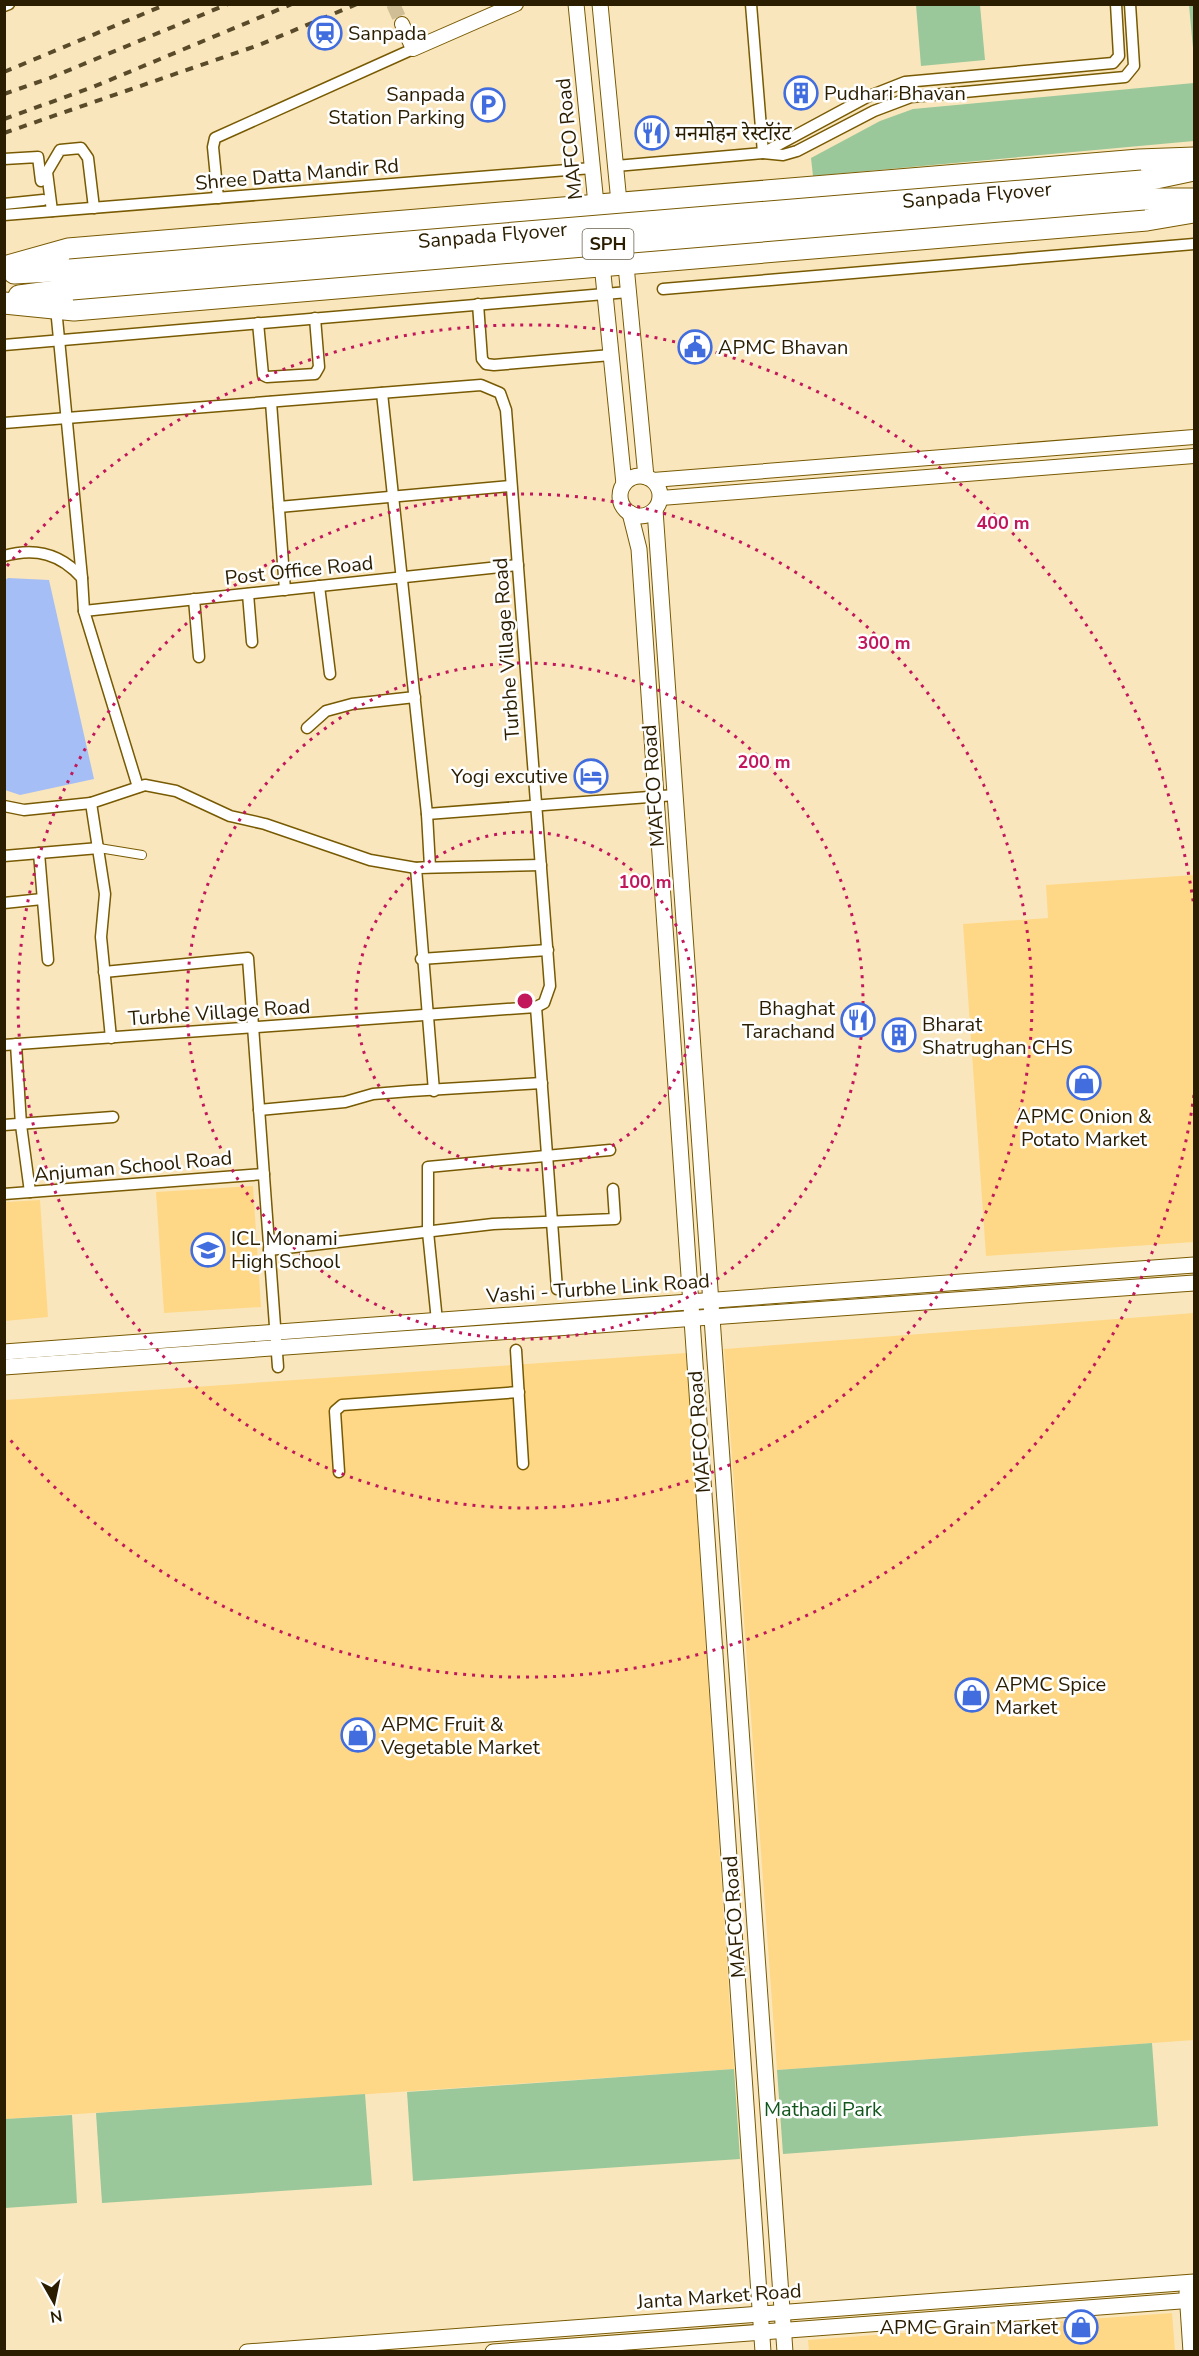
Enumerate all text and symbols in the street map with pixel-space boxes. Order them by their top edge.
station icon: Sanpada [307,15,343,51]
place label: Sanpada [348,20,427,47]
building icon: Pudhari Bhavan [783,75,819,111]
street label: MAFCO Road [550,77,589,201]
place label: Pudhari Bhavan [824,80,966,107]
place label: Sanpada Station Parking [328,81,465,131]
parking icon: Sanpada Station Parking [470,87,506,123]
restaurant icon: मनमोहन रेस्टॉरंट [634,115,670,151]
place label: मनमोहन रेस्टॉरंट [675,120,792,147]
street label: Shree Datta Mandir Rd [194,152,400,197]
street label: Sanpada Flyover [901,176,1053,215]
street label: Sanpada Flyover [417,216,568,255]
road number: SPH [582,229,634,259]
public building icon: APMC Bhavan [677,329,713,365]
place label: APMC Bhavan [718,334,848,361]
text: 400 m [976,511,1030,535]
street label: Post Office Road [223,549,375,592]
street label: Turbhe Village Road [487,557,526,741]
text: 300 m [857,631,911,655]
street label: MAFCO Road [636,724,671,848]
text: 200 m [737,750,791,774]
hotel icon: Yogi excutive [573,758,609,794]
place label: Yogi excutive [450,763,568,790]
text: 100 m [618,870,672,894]
centre of rings [515,991,535,1011]
street label: Turbhe Village Road [127,993,311,1032]
place label: Bhaghat Tarachand [742,995,836,1045]
restaurant icon: Bhaghat Tarachand [840,1002,876,1038]
place label: Bharat Shatrughan CHS [922,1011,1073,1061]
building icon: Bharat Shatrughan CHS [881,1017,917,1053]
shop icon: APMC Onion & Potato Market [1066,1065,1102,1101]
place label: APMC Onion & Potato Market [1016,1103,1152,1153]
street label: Anjuman School Road [33,1144,233,1189]
place label: ICL Monami High School [231,1225,340,1275]
school or university icon: ICL Monami High School [190,1232,226,1268]
street label: Vashi - Turbhe Link Road [484,1267,711,1310]
street label: MAFCO Road [682,1370,717,1494]
place label: APMC Spice Market [995,1671,1106,1721]
shop icon: APMC Spice Market [954,1677,990,1713]
place label: APMC Fruit & Vegetable Market [380,1711,541,1761]
shop icon: APMC Fruit & Vegetable Market [340,1717,376,1753]
street label: MAFCO Road [717,1855,752,1979]
park label: Mathadi Park [764,2096,883,2123]
north arrow [24,2272,84,2332]
street label: Janta Market Road [635,2277,802,2316]
text: N [49,2304,64,2328]
shop icon: APMC Grain Market [1063,2309,1099,2345]
place label: APMC Grain Market [880,2314,1059,2341]

